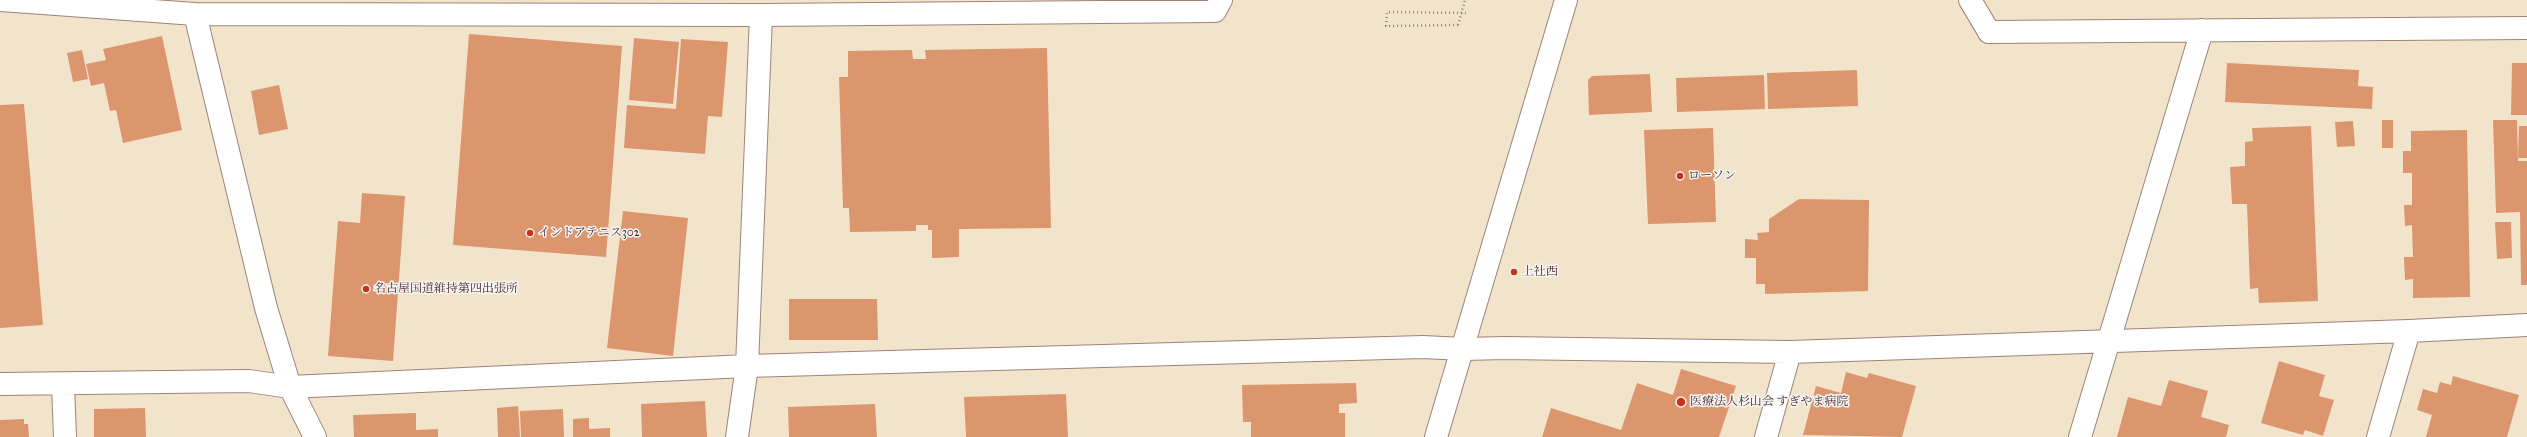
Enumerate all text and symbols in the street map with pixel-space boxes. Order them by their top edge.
place label: ローソン [1688,169,1736,183]
marker: ローソン [1675,171,1685,181]
place label: インドアテニス302 [538,226,640,240]
marker: インドアテニス302 [525,228,535,238]
place label: 上社西 [1522,265,1558,279]
marker: 上社西 [1509,267,1519,277]
place label: 名古屋国道維持第四出張所 [374,282,518,296]
marker: 名古屋国道維持第四出張所 [361,284,371,294]
place label: 医療法人杉山会 すぎやま病院 [1690,395,1849,409]
marker: 医療法人杉山会 すぎやま病院 [1675,396,1687,408]

